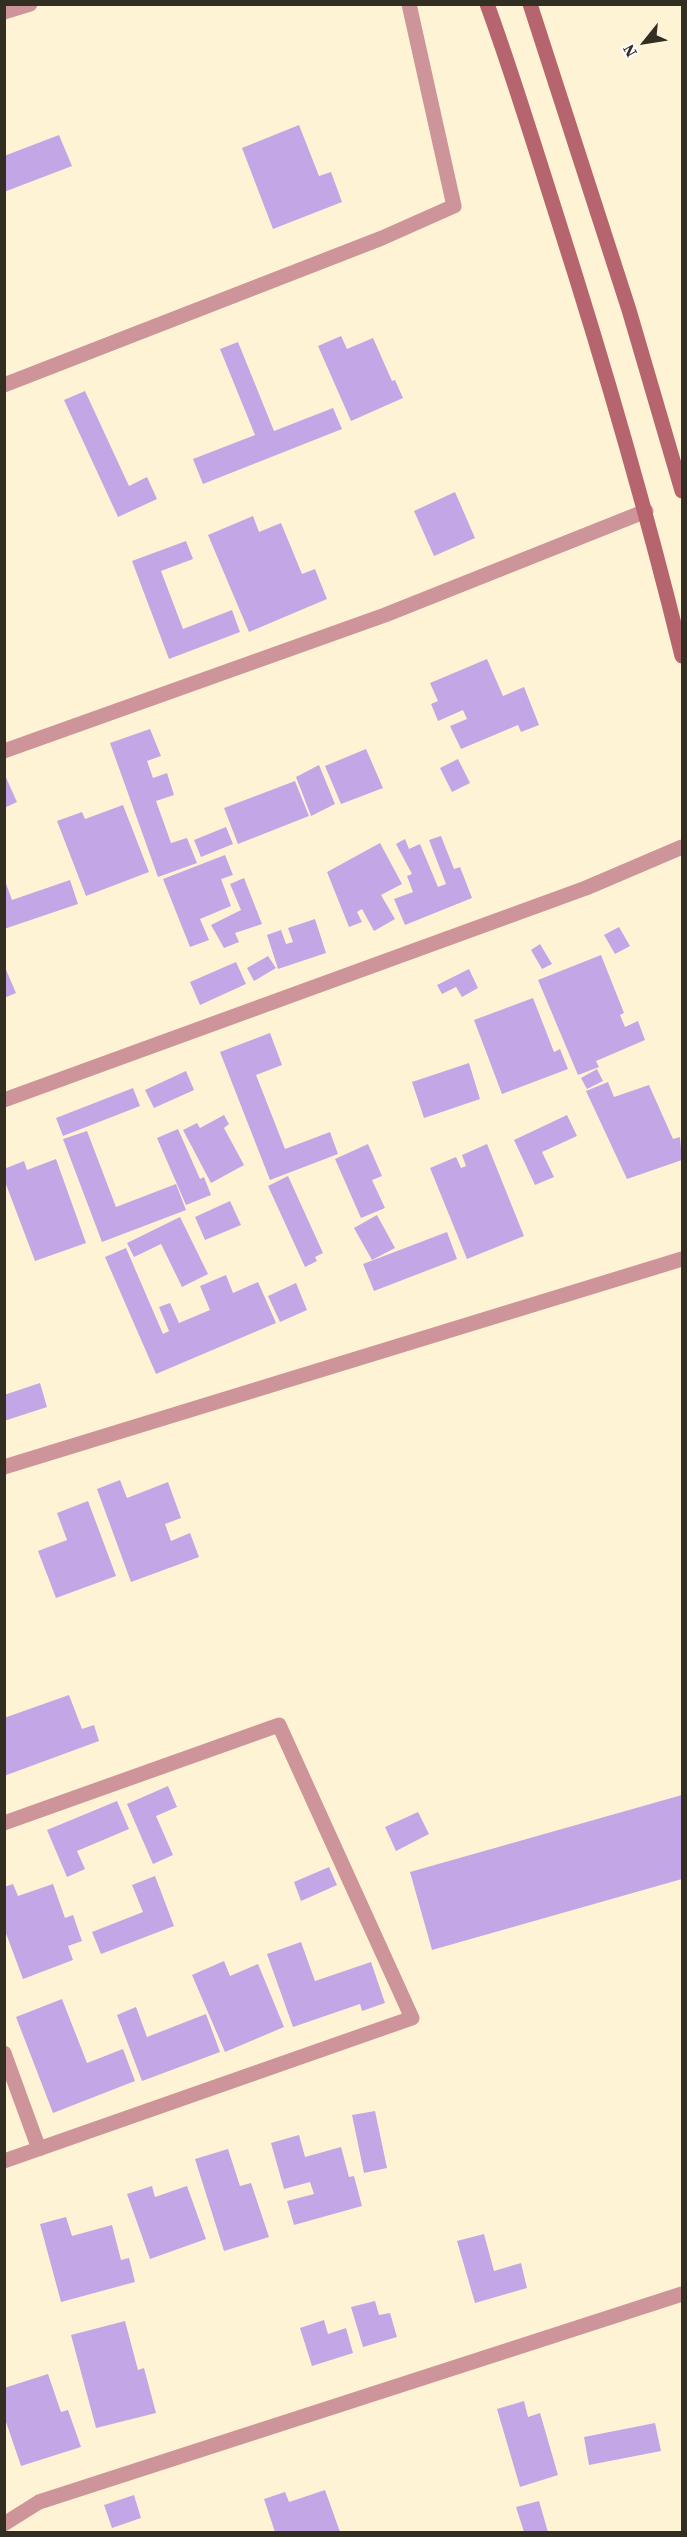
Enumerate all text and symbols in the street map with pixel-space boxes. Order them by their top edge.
north arrow [615,12,675,72]
text: N [617,40,642,62]

